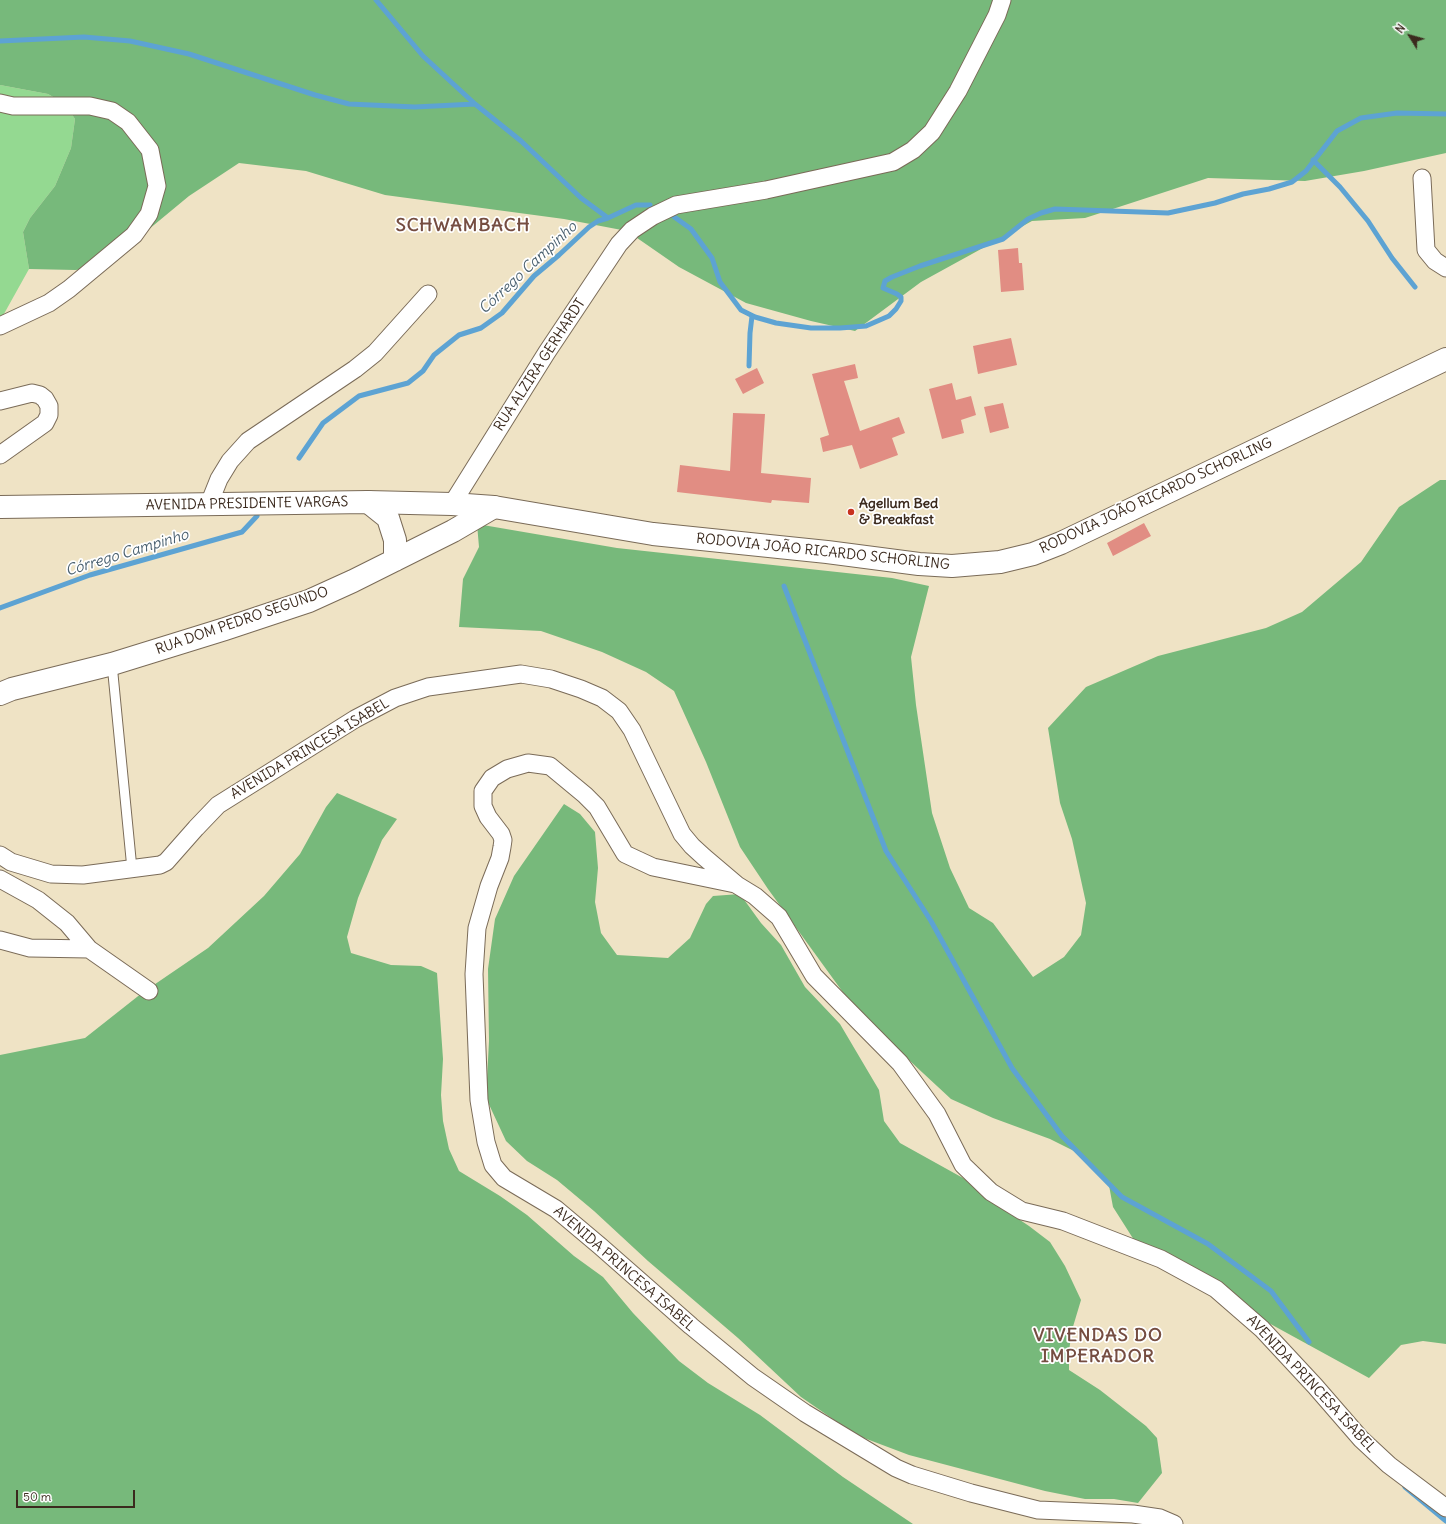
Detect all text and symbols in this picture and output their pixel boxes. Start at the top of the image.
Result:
north arrow [1390,16,1430,56]
text: N [1393,22,1408,36]
district label: SCHWAMBACH [396,215,530,237]
water label: Córrego Campinho [475,218,581,318]
street label: RUA ALZIRA GERHARDT [491,296,589,434]
street label: RODOVIA JOÃO RICARDO SCHORLING [1037,435,1275,557]
street label: AVENIDA PRESIDENTE VARGAS [146,494,348,514]
place label: Agellum Bed & Breakfast [859,496,938,528]
marker: Agellum Bed & Breakfast [846,507,856,517]
water label: Córrego Campinho [63,526,191,580]
street label: RODOVIA JOÃO RICARDO SCHORLING [695,530,951,574]
street label: RUA DOM PEDRO SEGUNDO [153,583,331,659]
street label: AVENIDA PRINCESA ISABEL [228,695,392,803]
street label: AVENIDA PRINCESA ISABEL [550,1203,698,1335]
street label: AVENIDA PRINCESA ISABEL [1243,1312,1379,1456]
district label: VIVENDAS DO IMPERADOR [1033,1325,1163,1368]
scale bar [18,1482,137,1508]
text: 50 m [23,1489,51,1504]

